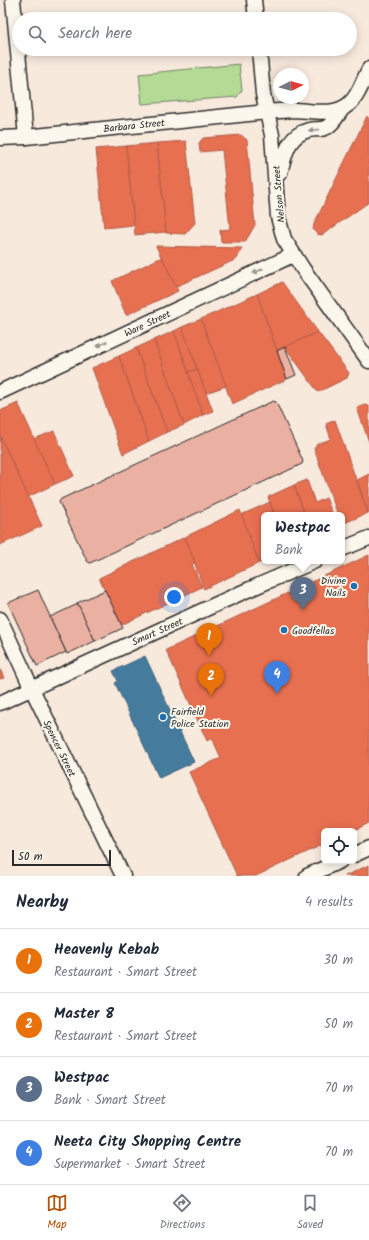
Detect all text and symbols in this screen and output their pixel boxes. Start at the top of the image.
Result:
search box [12,12,357,56]
text: Search here [58,22,132,46]
icon: search [26,23,48,45]
north arrow [273,68,309,104]
street label: Barbara Street [103,115,166,137]
one-way arrow [307,126,320,133]
street label: Nelson Street [269,165,289,223]
one-way arrow [252,268,264,275]
street label: Ware Street [122,306,173,342]
one-way arrow [96,341,108,347]
popup [261,512,345,564]
text: Westpac [275,516,331,540]
text: Bank [275,540,302,561]
place label: Divine Nails [321,573,347,601]
pin: 3 [290,577,316,610]
marker: Divine Nails [349,581,359,591]
your location [164,587,184,607]
street label: Smart Street [129,613,186,650]
pin: 1 [196,623,222,656]
place label: Goodfellas [292,623,335,639]
marker: Goodfellas [279,625,289,635]
pin: 4 [264,661,290,694]
pin: 2 [198,663,224,696]
place label: Fairfield Police Station [171,704,229,732]
marker: Fairfield Police Station [158,712,168,722]
street label: Spencer Street [38,717,80,780]
map controls [321,828,357,864]
button: locate [321,828,357,864]
scale bar [12,848,111,867]
text: 50 m [18,848,43,866]
text: Nearby [16,889,68,916]
text: 4 results [305,892,353,913]
text: Heavenly Kebab [54,938,159,962]
text: 1 [27,950,31,971]
text: 30 m [324,950,353,971]
text: Restaurant · Smart Street [54,962,197,983]
text: Master 8 [54,1002,114,1026]
text: 2 [25,1014,33,1035]
text: 50 m [324,1014,353,1035]
text: Restaurant · Smart Street [54,1026,197,1047]
text: Westpac [54,1066,110,1090]
text: 3 [25,1078,33,1099]
text: 70 m [325,1078,353,1099]
text: Bank · Smart Street [54,1090,166,1111]
text: Neeta City Shopping Centre [54,1130,241,1154]
text: 4 [25,1142,33,1163]
text: 70 m [325,1142,353,1163]
text: Supermarket · Smart Street [54,1154,206,1175]
tab: Map [46,1192,68,1234]
tab: Directions [160,1192,205,1234]
tab: Saved [297,1192,323,1234]

